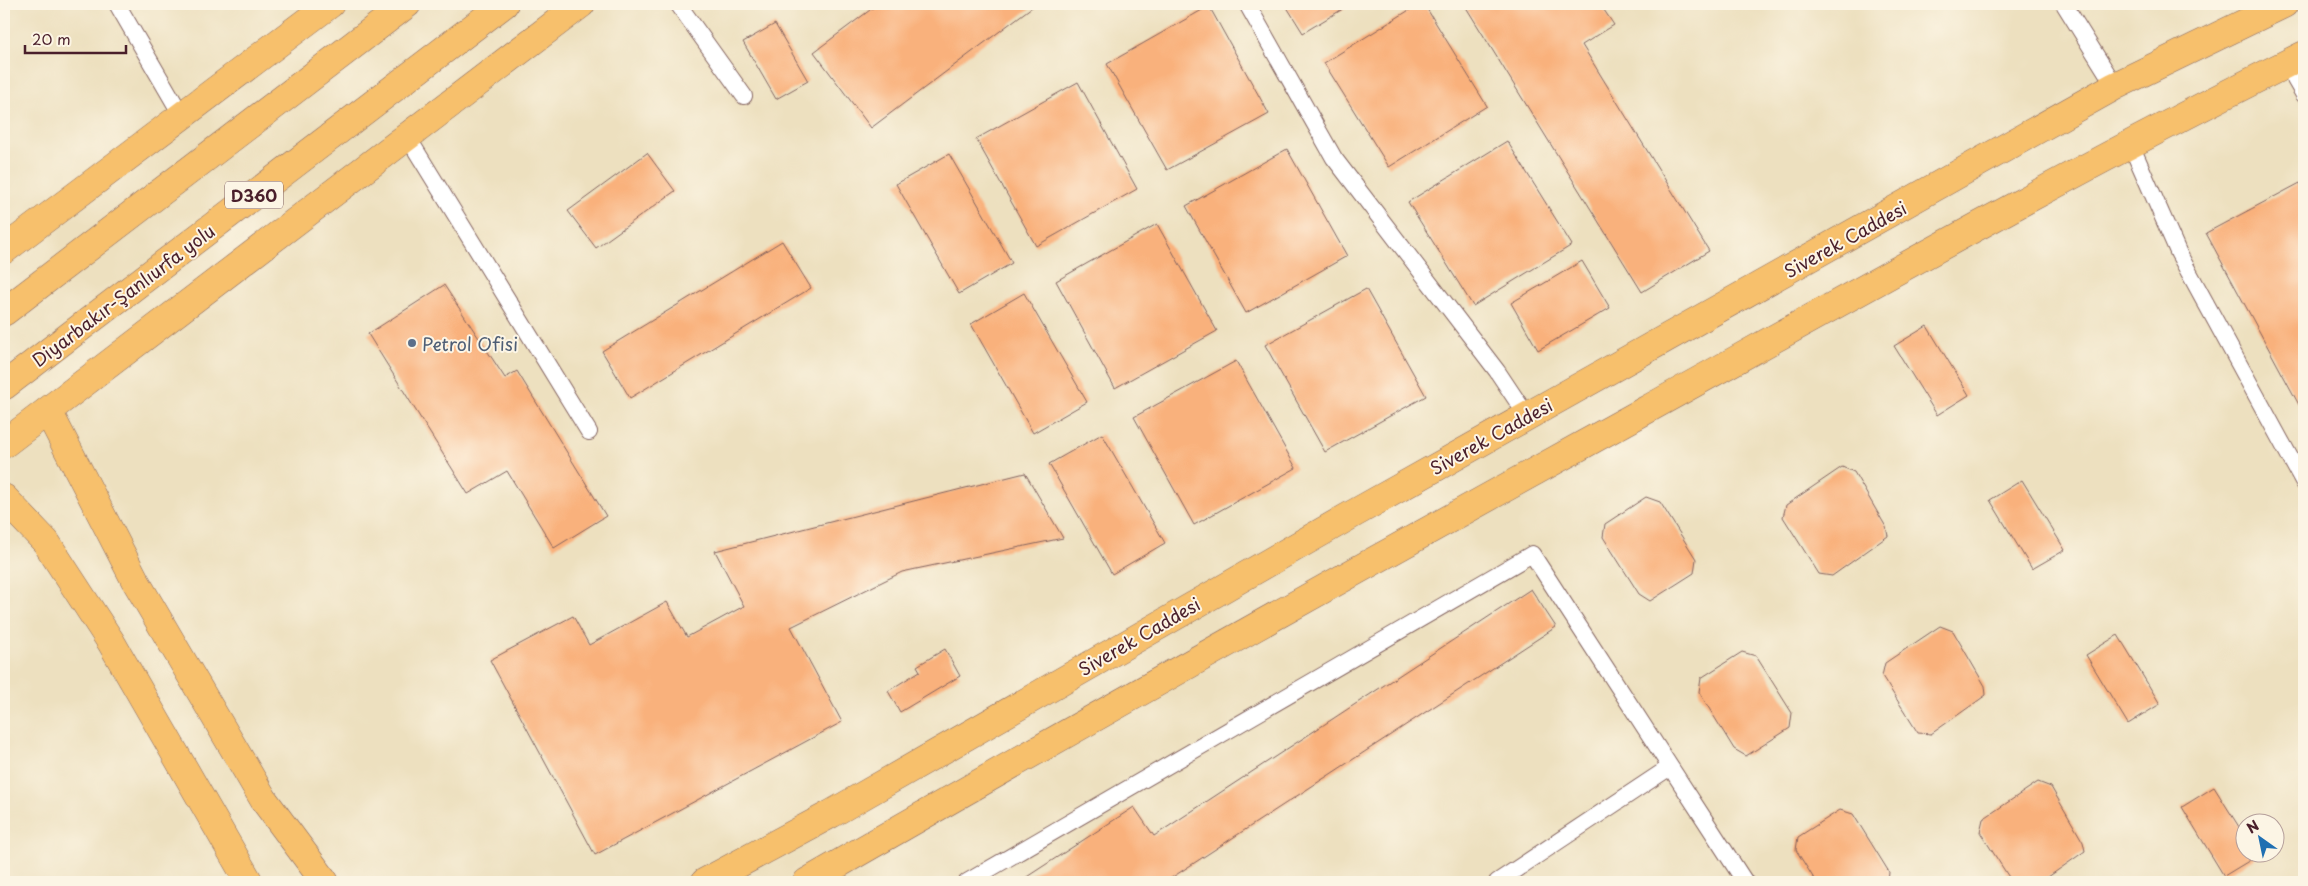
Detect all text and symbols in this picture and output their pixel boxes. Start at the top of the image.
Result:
scale bar [25,22,126,54]
text: 20 m [32,27,71,50]
road number: D360 [225,182,283,208]
street label: Siverek Caddesi [1779,194,1911,284]
street label: Diyarbakır-Şanlıurfa yolu [26,217,220,373]
place label: Petrol Ofisi [422,330,518,357]
marker: Petrol Ofisi [406,337,418,349]
street label: Siverek Caddesi [1425,391,1557,481]
street label: Siverek Caddesi [1073,590,1205,682]
north arrow [2236,814,2286,864]
text: N [2242,815,2263,839]

